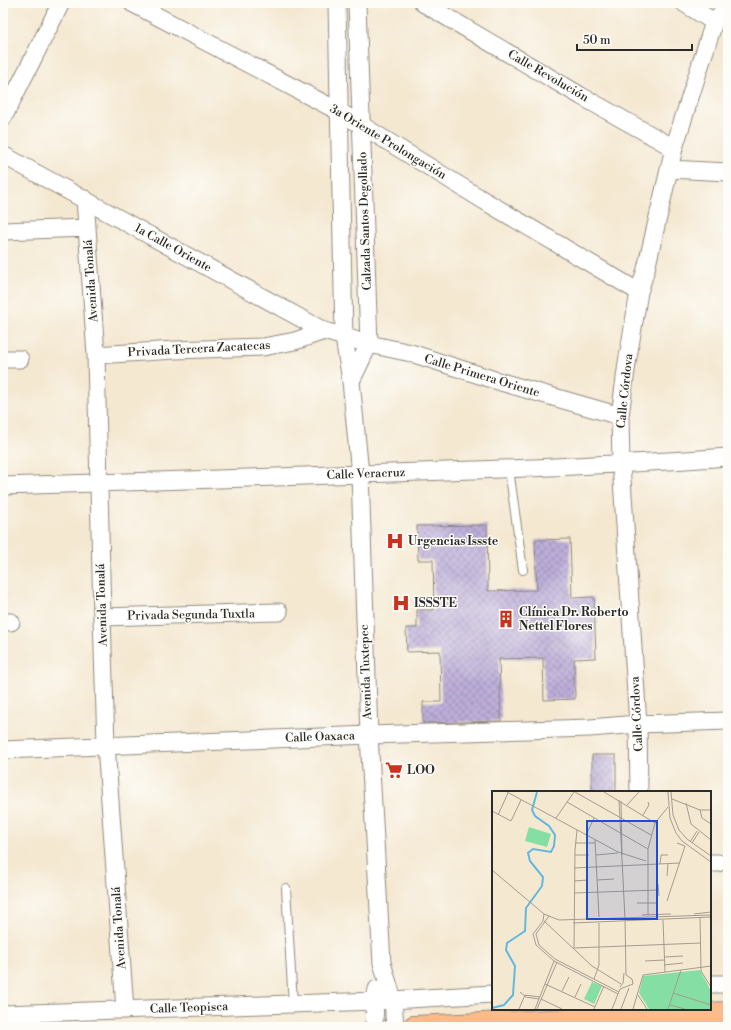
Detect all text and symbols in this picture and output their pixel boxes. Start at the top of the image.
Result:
scale bar [577,26,692,52]
text: 50 m [583,33,611,48]
street label: Calle Revolución [505,47,591,105]
street label: 3a Oriente Prolongación [327,101,449,183]
street label: Calzada Santos Degollado [355,151,375,291]
street label: 1a Calle Oriente [132,221,214,275]
street label: Avenida Tonalá [81,238,101,324]
street label: Privada Tercera Zacatecas [127,338,271,360]
street label: Calle Primera Oriente [422,351,542,401]
street label: Calle Córdova [614,352,636,429]
street label: Calle Veracruz [326,465,406,483]
hospital icon: Urgencias Issste [385,531,405,551]
place label: Urgencias Issste [408,534,499,549]
street label: Avenida Tonalá [93,562,111,648]
hospital icon: ISSSTE [391,593,411,613]
place label: ISSSTE [414,596,457,611]
place label: Clínica Dr. Roberto Nettel Flores [519,605,629,634]
street label: Privada Segunda Tuxtla [127,606,256,624]
building icon: Clínica Dr. Roberto Nettel Flores [496,609,516,629]
street label: Avenida Tuxtepec [357,624,375,721]
street label: Calle Córdova [627,675,646,752]
street label: Calle Oaxaca [285,728,356,746]
supermarket icon: LOO [384,760,404,780]
place label: LOO [407,763,435,778]
inset map [492,791,711,1010]
street label: Avenida Tonalá [109,885,129,971]
street label: Calle Teopisca [150,999,229,1017]

